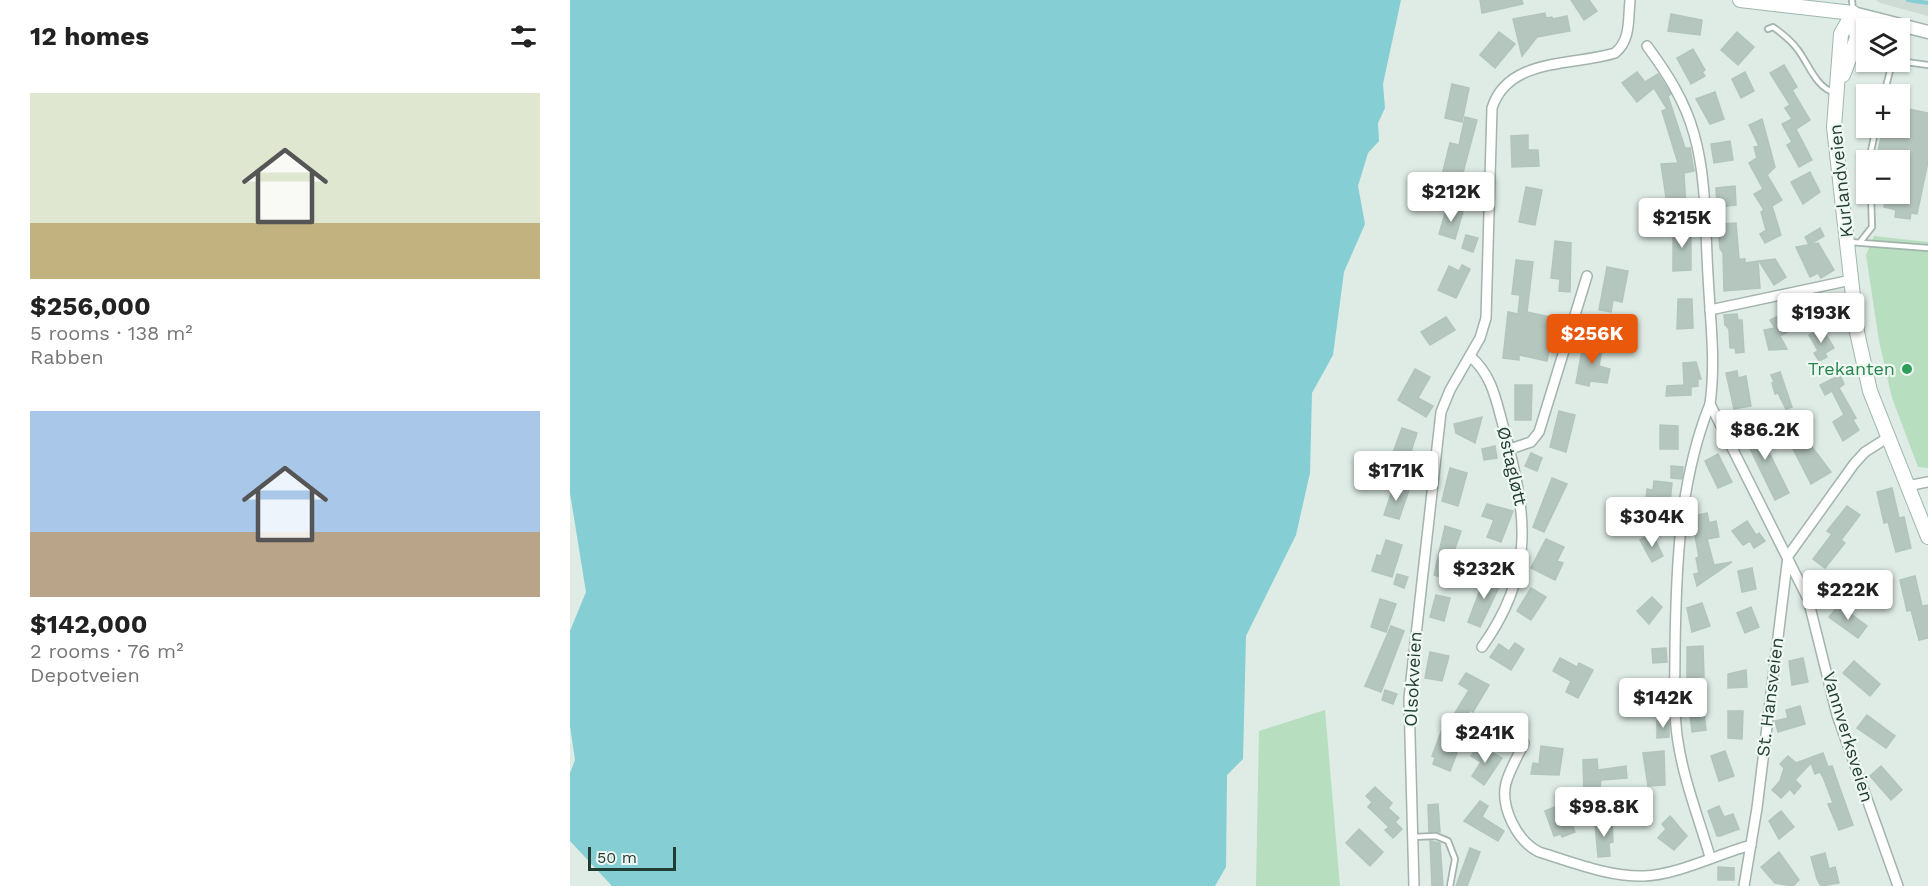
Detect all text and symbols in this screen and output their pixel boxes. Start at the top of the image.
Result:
map controls [1856,18,1910,204]
button: layers [1856,18,1910,72]
icon: filters [507,20,540,53]
text: 12 homes [30,21,149,51]
button: + [1856,84,1910,138]
street label: Kurlandveien [1824,123,1857,239]
icon: home [231,132,339,240]
button: − [1856,150,1910,204]
pin: $212K [1409,172,1493,223]
text: $212K [1421,179,1481,203]
pin: $215K [1640,198,1724,249]
text: $215K [1653,205,1711,229]
text: $256,000 [30,291,151,321]
pin: $193K [1779,293,1863,344]
text: $193K [1791,300,1851,324]
pin: $256K [1550,314,1634,365]
text: 5 rooms · 138 m² [30,321,193,345]
text: $256K [1561,321,1623,345]
text: Rabben [30,345,104,369]
place label: Trekanten [1808,358,1895,379]
marker: Trekanten [1900,362,1914,376]
pin: $86.2K [1716,410,1814,461]
text: $86.2K [1730,417,1800,441]
street label: Østagløtt [1493,424,1532,508]
icon: home [231,450,339,558]
pin: $171K [1354,451,1438,502]
text: $171K [1368,458,1424,482]
pin: $304K [1610,497,1694,548]
text: $304K [1620,504,1684,528]
pin: $232K [1442,549,1526,600]
text: $232K [1453,556,1515,580]
pin: $222K [1806,570,1890,621]
text: $222K [1817,577,1879,601]
text: $142,000 [30,609,147,639]
street label: Olsokveien [1400,631,1425,727]
street label: St. Hansveien [1752,636,1787,758]
text: 2 rooms · 76 m² [30,639,183,663]
text: Depotveien [30,663,140,687]
street label: Vannverksveien [1819,669,1878,805]
pin: $142K [1621,678,1705,729]
text: $142K [1633,685,1693,709]
pin: $241K [1443,713,1527,764]
text: $241K [1455,720,1515,744]
pin: $98.8K [1555,787,1653,838]
text: $98.8K [1569,794,1639,818]
scale bar [588,844,676,872]
text: 50 m [597,848,637,867]

